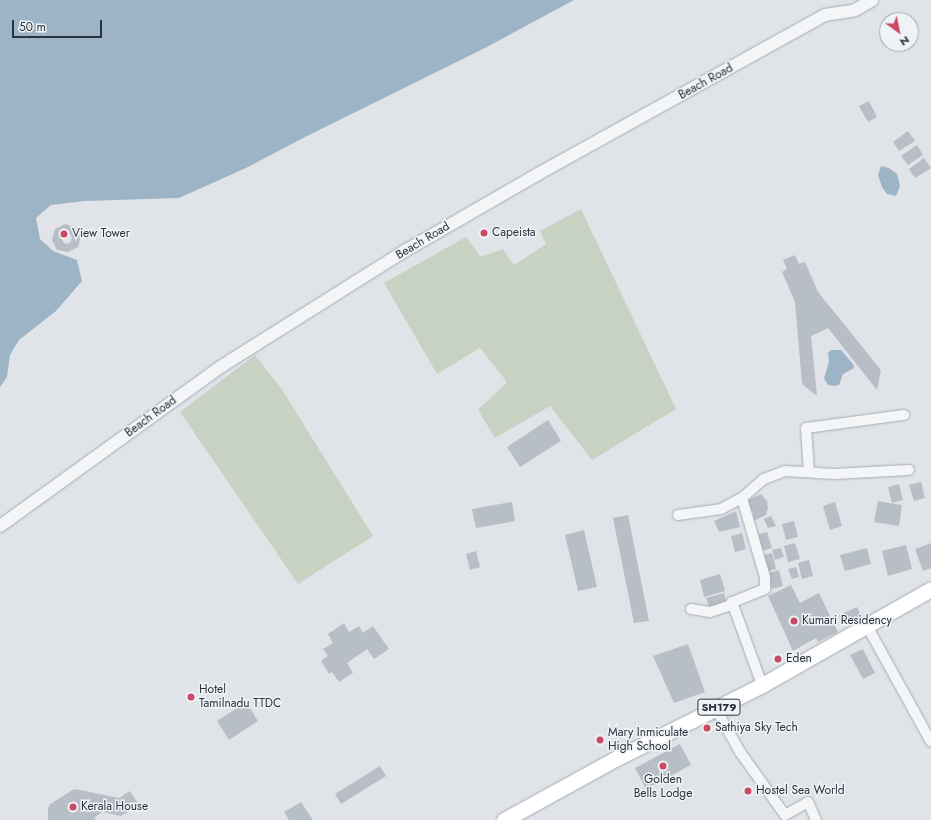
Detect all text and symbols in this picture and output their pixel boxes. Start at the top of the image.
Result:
scale bar [14,12,104,38]
north arrow [879,12,919,52]
text: 50 m [19,18,46,36]
text: N [897,32,913,50]
street label: Beach Road [676,61,736,103]
street label: Beach Road [394,219,452,263]
place label: Capeista [492,226,536,240]
place label: View Tower [72,227,130,241]
marker: Capeista [479,228,489,238]
marker: View Tower [59,229,69,239]
street label: Beach Road [122,393,180,441]
place label: Kumari Residency [802,614,892,628]
marker: Kumari Residency [789,616,799,626]
place label: Eden [786,652,812,666]
marker: Eden [773,654,783,664]
place label: Hotel Tamilnadu TTDC [199,683,281,711]
marker: Hotel Tamilnadu TTDC [186,692,196,702]
road number: SH179 [697,698,741,716]
place label: Sathiya Sky Tech [715,721,798,735]
marker: Sathiya Sky Tech [702,723,712,733]
place label: Mary Inmiculate High School [608,726,688,754]
marker: Mary Inmiculate High School [595,735,605,745]
marker: Golden Bells Lodge [658,761,668,771]
place label: Golden Bells Lodge [634,773,692,801]
place label: Hostel Sea World [756,784,845,798]
marker: Hostel Sea World [743,786,753,796]
place label: Kerala House [81,800,148,814]
marker: Kerala House [68,802,78,812]

